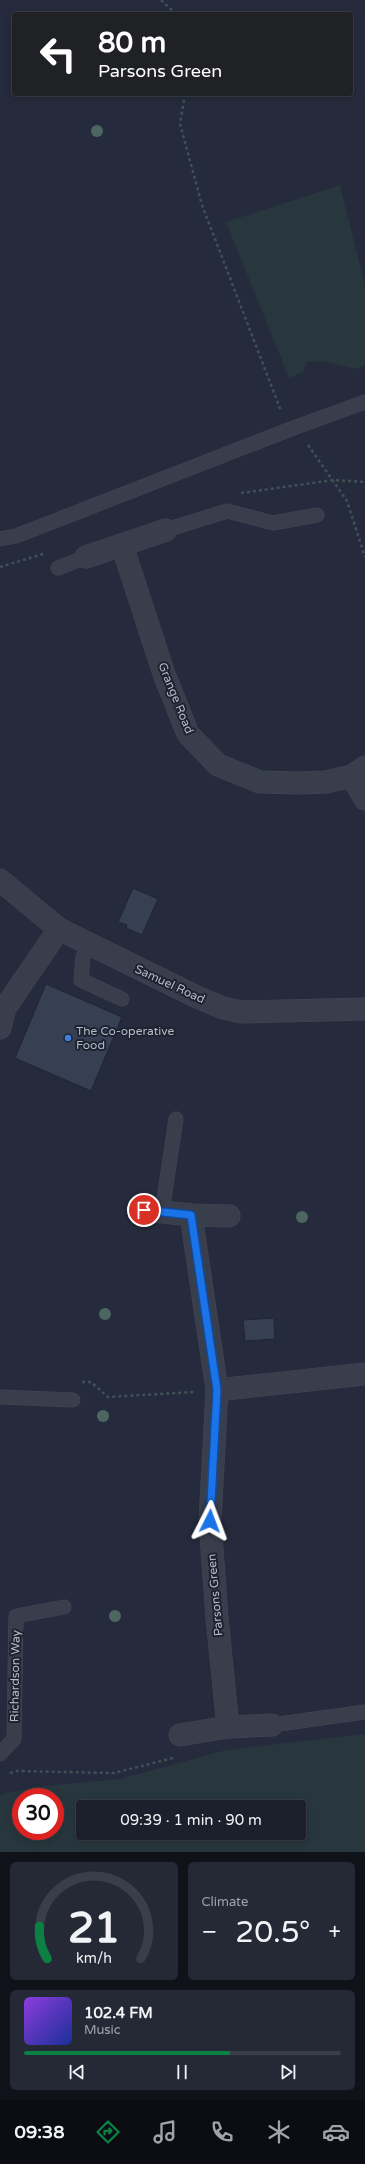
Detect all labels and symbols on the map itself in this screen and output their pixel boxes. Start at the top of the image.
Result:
street label: Grange Road [155,660,197,736]
street label: Samuel Road [133,962,207,1006]
place label: The Co-operative Food [76,1024,175,1052]
marker: The Co-operative Food [63,1033,73,1043]
pin [127,1193,161,1227]
position arrow [189,1500,231,1542]
street label: Parsons Green [204,1553,226,1637]
street label: Richardson Way [7,1629,23,1722]
speed limit sign: 30 [12,1788,64,1840]

